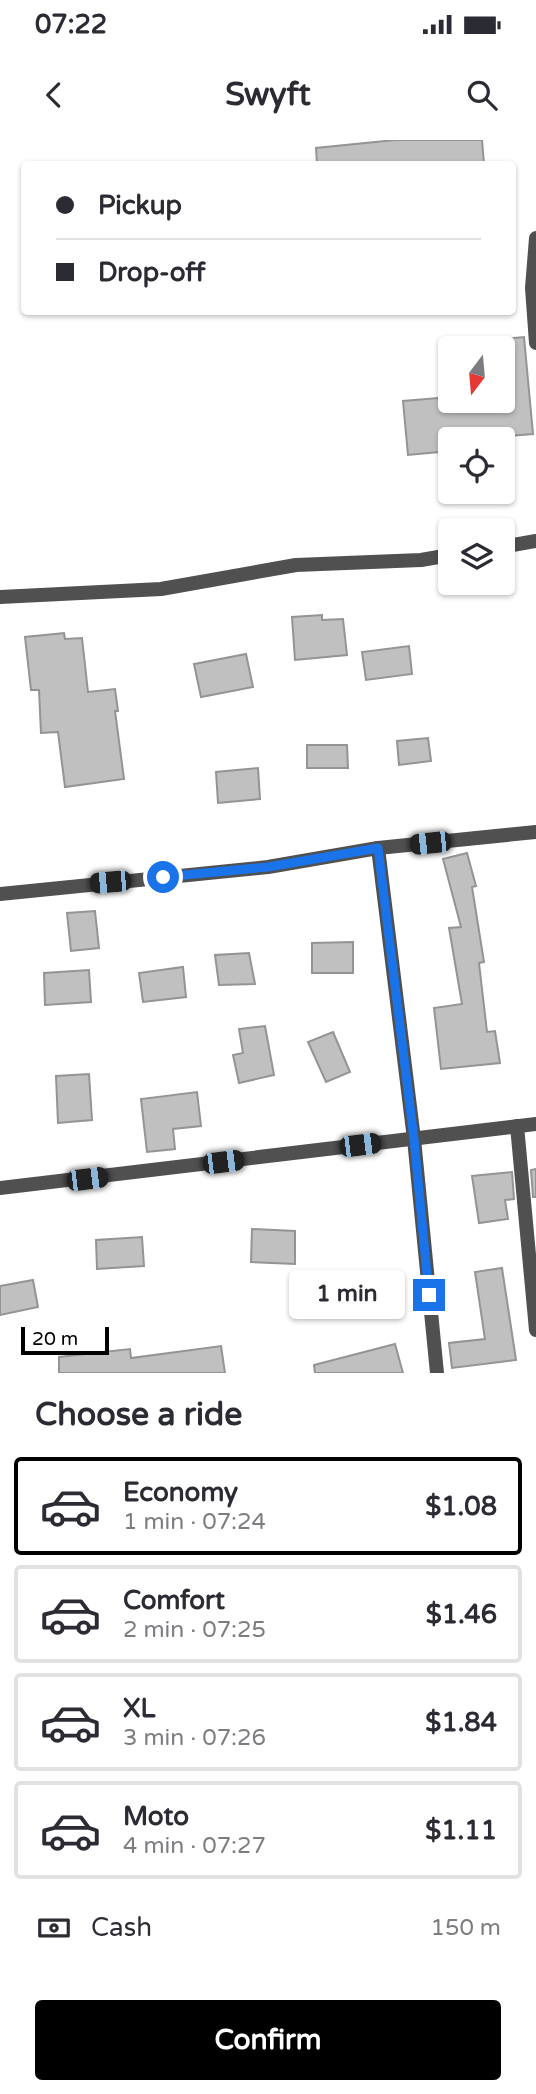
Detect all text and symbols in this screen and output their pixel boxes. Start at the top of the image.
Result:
text: 07:22 [35,9,107,40]
icon: back [35,76,73,114]
text: Swyft [225,76,311,114]
icon: search [463,76,501,114]
text: Pickup [98,190,182,221]
text: Drop-off [98,257,205,288]
north arrow [438,336,514,413]
map controls [438,336,515,595]
button: locate [438,427,515,504]
button: layers [438,518,515,595]
car [409,830,452,856]
route start [147,861,179,893]
car [89,870,132,894]
car [338,1132,383,1158]
car [201,1149,246,1175]
car [65,1166,110,1192]
callout: 1 min [289,1270,404,1320]
route end [413,1279,445,1311]
text: 1 min [316,1280,378,1308]
scale bar [21,1324,108,1356]
text: 20 m [32,1328,78,1350]
text: Choose a ride [35,1396,242,1434]
icon: car [39,1475,102,1538]
text: Economy [123,1477,238,1508]
text: $1.08 [425,1491,497,1522]
text: 1 min · 07:24 [123,1508,266,1536]
icon: car [39,1583,102,1646]
text: Comfort [123,1585,225,1616]
text: $1.46 [426,1599,497,1630]
text: 2 min · 07:25 [123,1616,266,1644]
icon: car [39,1691,102,1754]
text: XL [123,1693,155,1724]
text: $1.84 [425,1707,497,1738]
text: 3 min · 07:26 [123,1724,266,1752]
icon: car [39,1799,102,1862]
text: Moto [123,1801,189,1832]
text: $1.11 [425,1815,497,1846]
text: 4 min · 07:27 [123,1832,266,1860]
icon: cash [35,1909,73,1947]
text: Cash [91,1912,152,1943]
text: 150 m [431,1914,501,1942]
button: Confirm [35,2000,501,2080]

